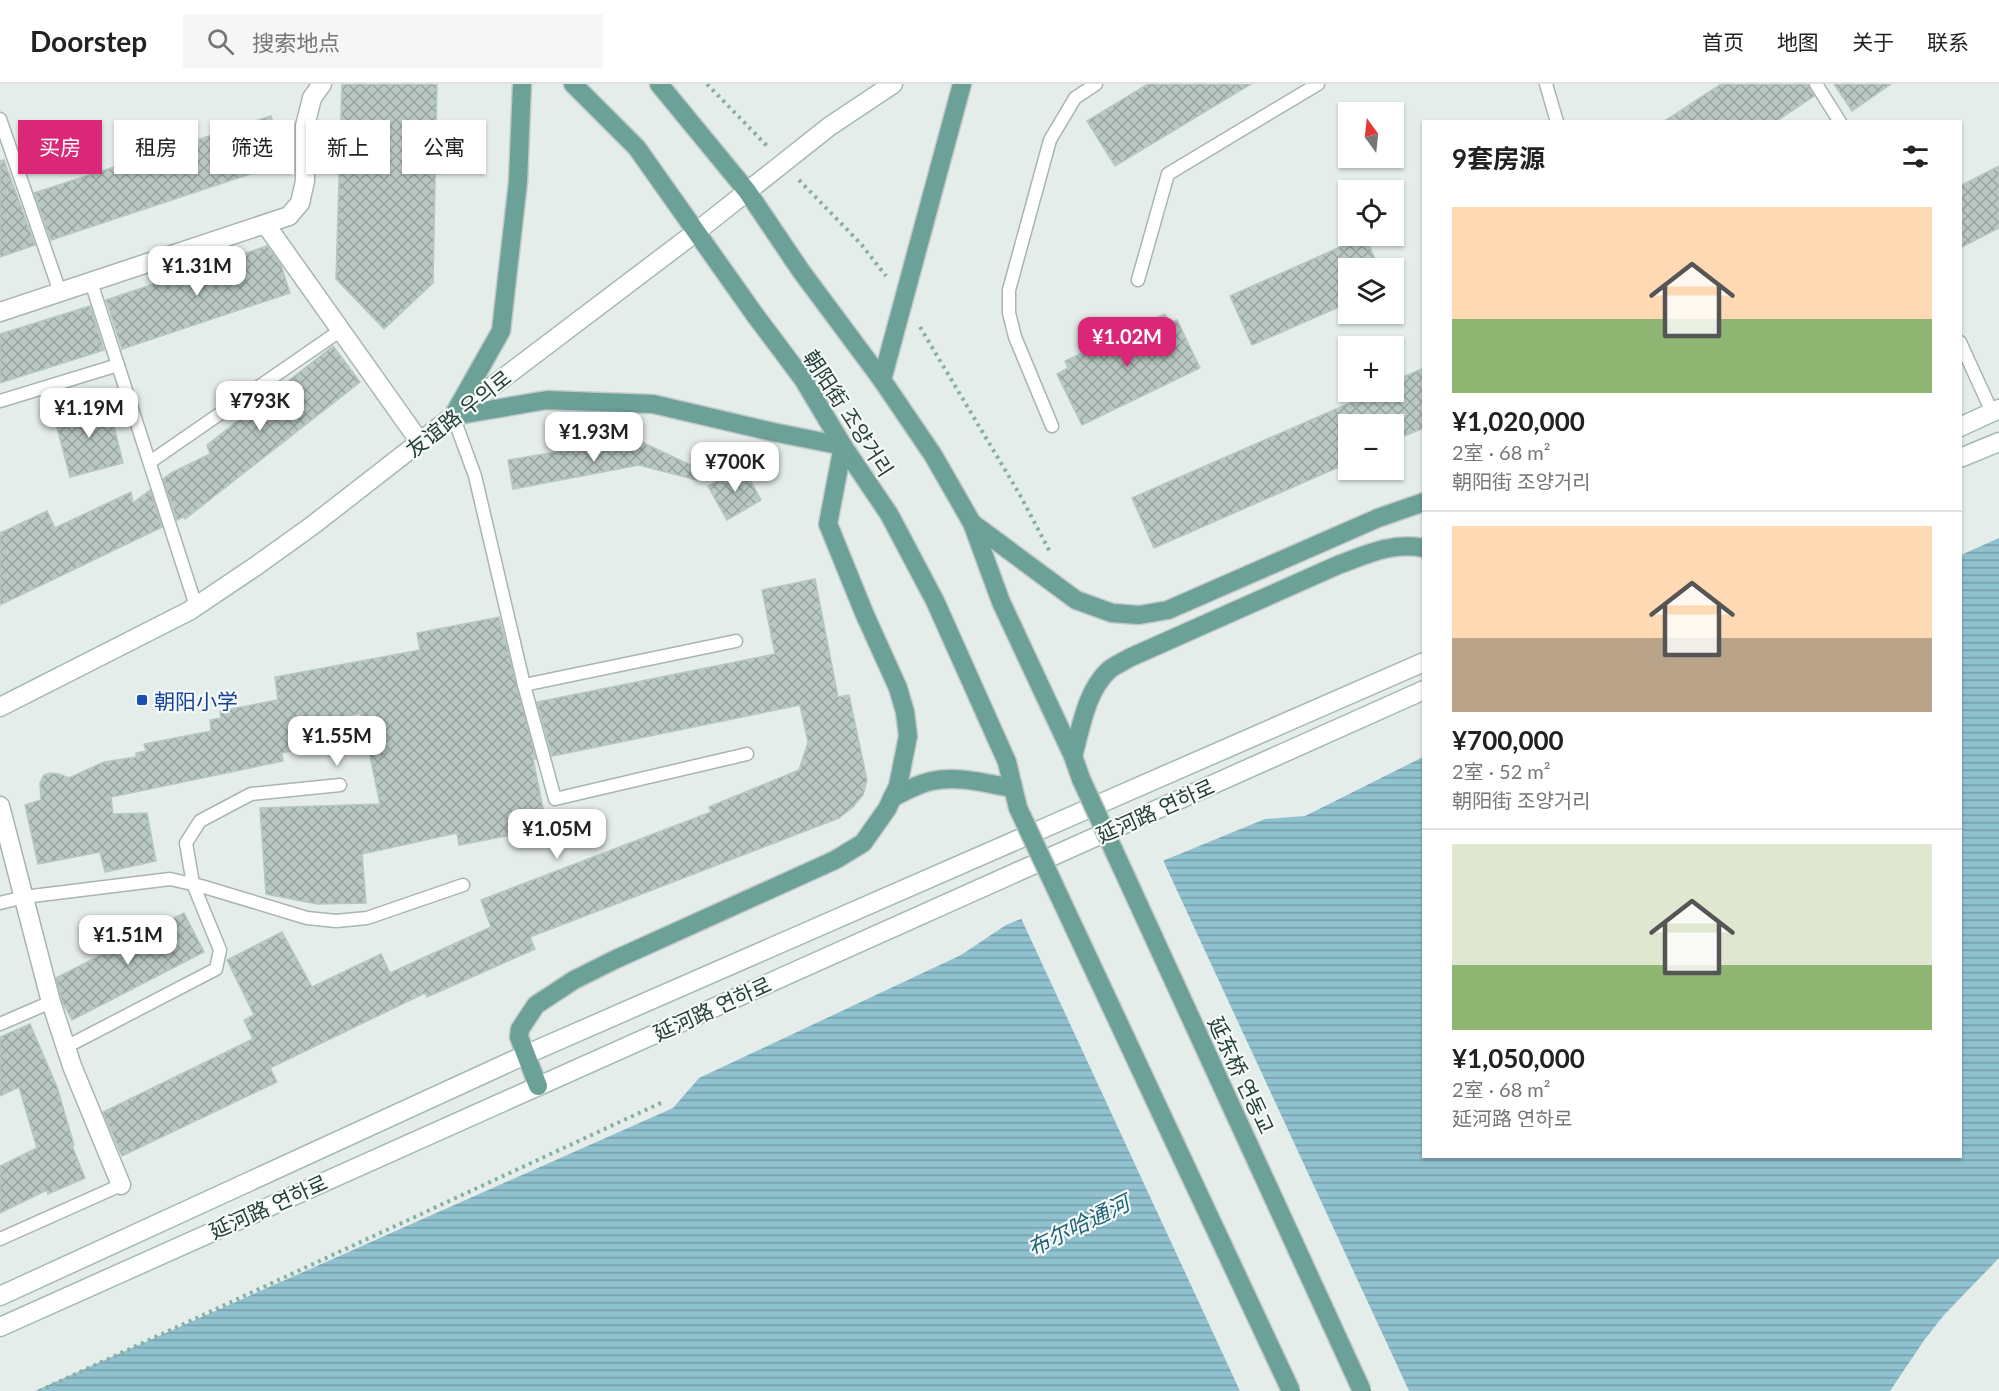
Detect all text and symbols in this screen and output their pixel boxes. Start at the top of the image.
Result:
search box [183,14,603,68]
text: Doorstep [30,24,147,58]
icon: search [204,25,237,58]
text: 搜索地点 [252,29,340,56]
text: 首页 [1702,29,1744,54]
text: 地图 [1777,29,1819,54]
text: 关于 [1852,29,1894,54]
text: 联系 [1927,29,1969,54]
north arrow [1338,102,1404,168]
map controls [1338,102,1404,480]
chip: 买房 [18,120,102,174]
chip: 租房 [114,120,198,174]
chip: 筛选 [210,120,294,174]
chip: 新上 [306,120,390,174]
chip: 公寓 [402,120,486,174]
icon: filters [1899,140,1932,173]
text: 9套房源 [1452,142,1545,174]
button: locate [1338,180,1404,246]
pin: ¥1.31M [148,246,246,297]
icon: home [1638,246,1746,354]
text: ¥1.31M [162,253,232,277]
button: layers [1338,258,1404,324]
pin: ¥1.02M [1078,317,1176,368]
text: ¥1.02M [1092,324,1162,348]
button: + [1338,336,1404,402]
street label: 朝阳街 조양거리 [799,345,899,481]
street label: 友谊路 우의로 [401,364,515,462]
pin: ¥793K [218,381,302,432]
pin: ¥1.19M [40,388,138,439]
text: ¥793K [230,388,290,412]
text: ¥1.19M [54,395,124,419]
text: ¥1,020,000 [1452,405,1585,437]
pin: ¥1.93M [545,412,643,463]
button: − [1338,414,1404,480]
text: ¥1.93M [559,419,629,443]
text: 2室 · 68 m² [1452,440,1551,464]
pin: ¥700K [693,442,777,493]
text: ¥700K [705,449,765,473]
text: 朝阳街 조양거리 [1452,469,1591,493]
icon: home [1638,565,1746,673]
place label: 朝阳小学 [154,688,238,713]
marker: 朝阳小学 [135,693,149,707]
pin: ¥1.55M [288,716,386,767]
text: ¥1.55M [302,723,372,747]
text: ¥700,000 [1452,724,1564,756]
text: 2室 · 52 m² [1452,759,1551,783]
street label: 延河路 연하로 [1092,773,1218,847]
text: 朝阳街 조양거리 [1452,788,1591,812]
pin: ¥1.05M [508,809,606,860]
text: ¥1.05M [522,816,592,840]
icon: home [1638,883,1746,991]
pin: ¥1.51M [79,915,177,966]
text: ¥1.51M [93,922,163,946]
street label: 延河路 연하로 [649,971,775,1045]
street label: 延东桥 연동교 [1204,1012,1280,1138]
text: ¥1,050,000 [1452,1042,1585,1074]
text: 2室 · 68 m² [1452,1077,1551,1101]
text: 延河路 연하로 [1452,1106,1572,1130]
street label: 延河路 연하로 [205,1169,331,1243]
water label: 布尔哈通河 [1023,1187,1137,1261]

